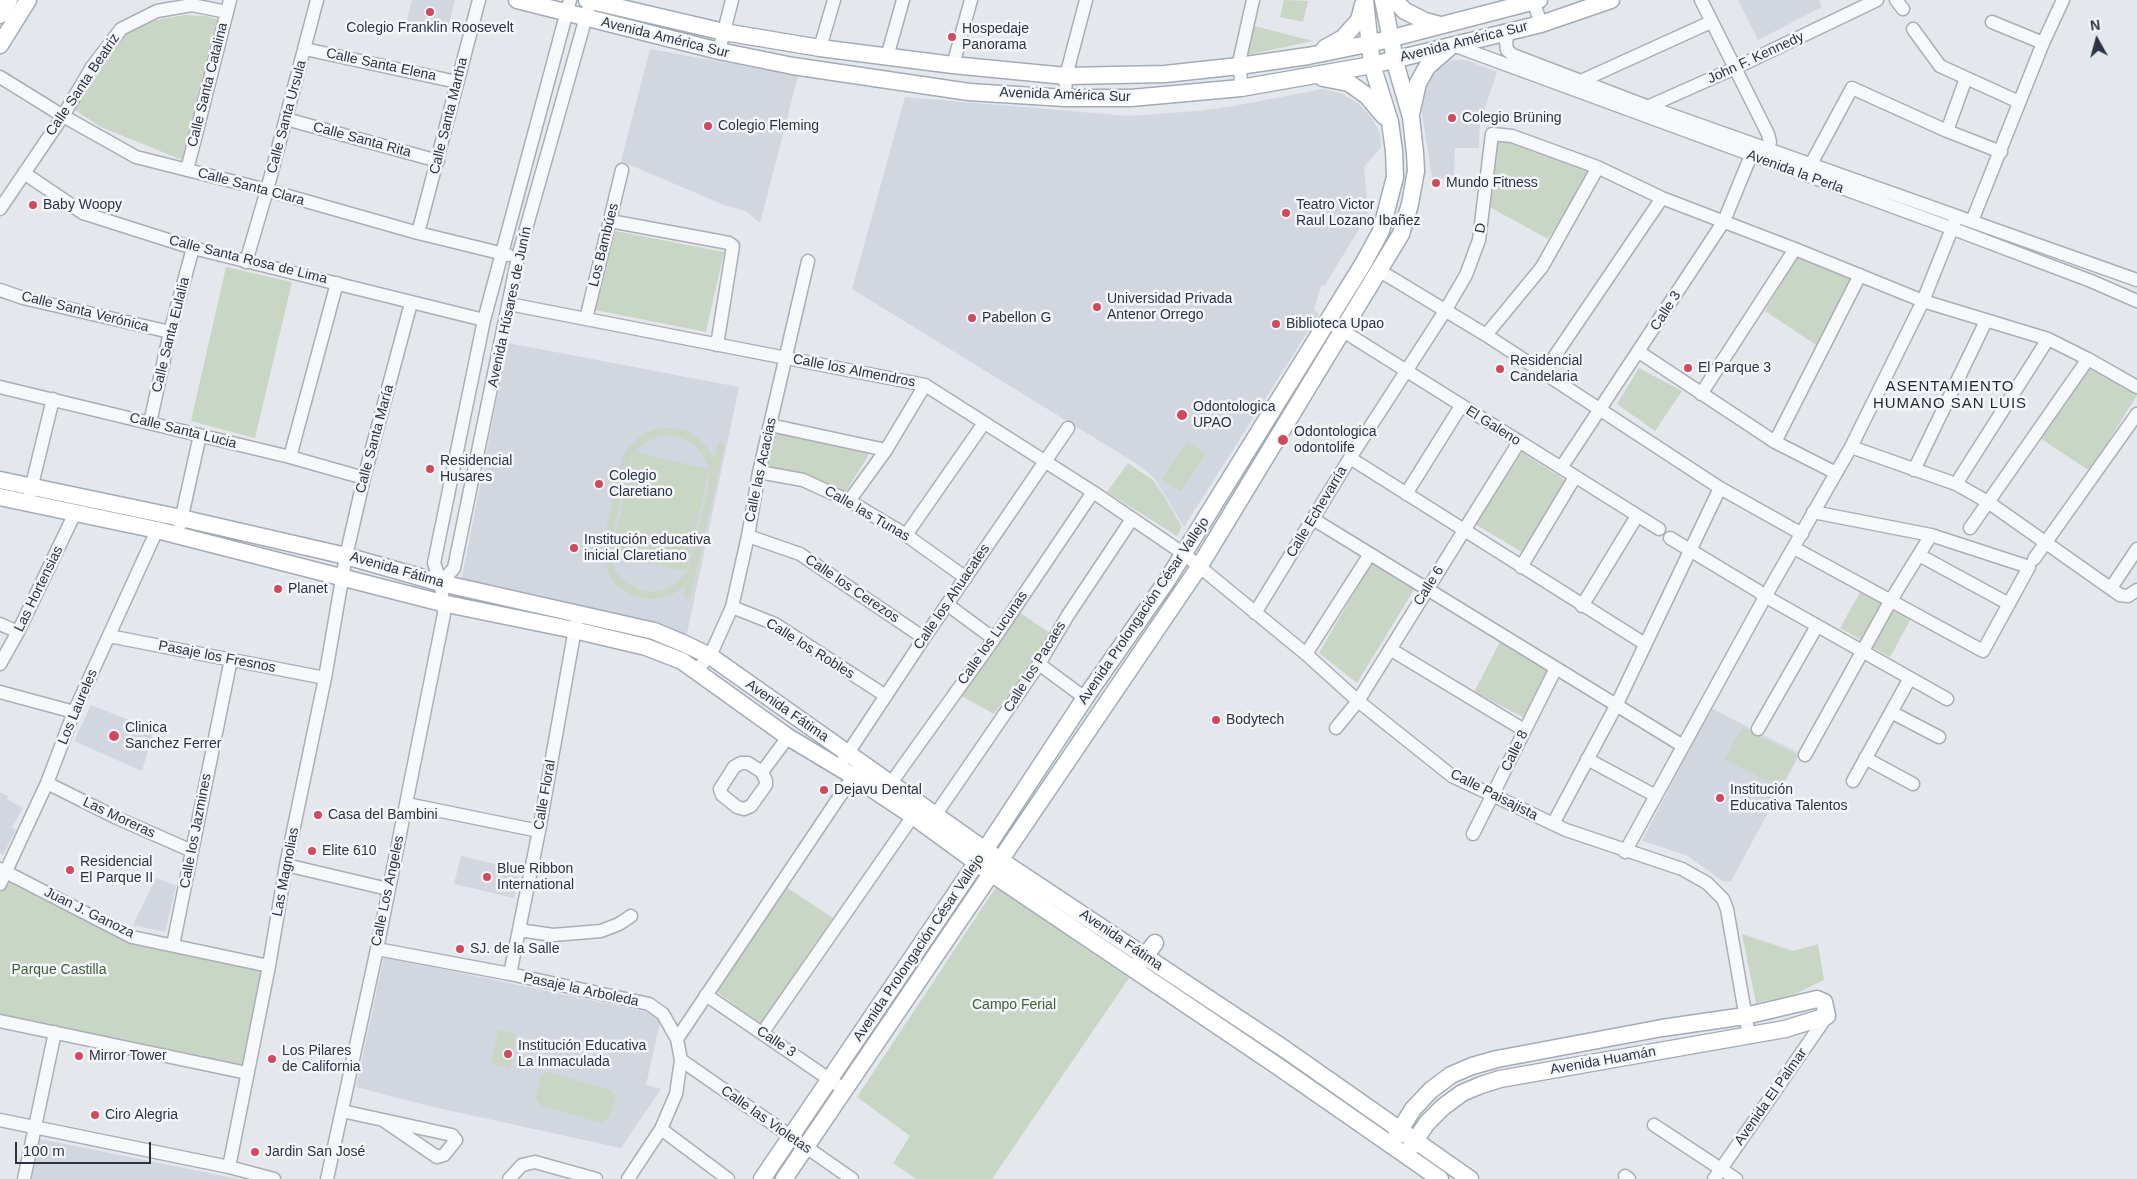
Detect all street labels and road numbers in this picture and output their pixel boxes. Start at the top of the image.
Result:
street label: Avenida América Sur [599,14,731,62]
street label: Avenida América Sur [1398,18,1530,66]
street label: Calle Santa Catalina [184,21,232,149]
street label: John F. Kennedy [1705,28,1807,88]
street label: Calle Santa Beatriz [43,31,123,139]
street label: Calle Santa Elena [324,45,438,85]
street label: Calle Santa Martha [426,56,472,176]
street label: Calle Santa Ursula [264,58,310,176]
street label: Avenida América Sur [999,84,1131,106]
street label: Calle Santa Rita [311,119,413,161]
street label: Avenida la Perla [1744,147,1846,197]
street label: Calle Santa Clara [196,165,306,209]
street label: Los Bambúes [585,201,623,289]
street label: D [1472,222,1490,234]
street label: Avenida Húsares de Junín [485,225,535,389]
street label: Calle Santa Rosa de Lima [167,232,329,288]
street label: Calle Santa Eulalia [149,276,193,394]
street label: Calle Santa Verónica [20,288,150,336]
street label: Calle 3 [1647,288,1685,334]
street label: Calle los Almendros [791,351,917,391]
street label: Calle Santa María [352,383,398,495]
street label: El Galeno [1462,403,1524,449]
street label: Calle Santa Lucia [128,410,238,452]
street label: Calle las Acacias [742,416,780,524]
street label: Calle Echevarría [1283,463,1351,561]
street label: Calle las Tunas [821,483,913,545]
street label: Avenida Prolongación César Vallejo [1075,514,1213,708]
street label: Calle los Ahuacates [910,541,994,653]
street label: Las Hortensias [11,543,67,635]
street label: Avenida Fátima [348,549,446,591]
street label: Calle los Cerezos [802,551,902,627]
street label: Calle 6 [1410,563,1448,609]
street label: Calle los Lucunas [954,588,1032,688]
street label: Calle los Robles [763,615,857,683]
street label: Calle los Pacaes [1000,618,1070,716]
street label: Pasaje los Fresnos [157,637,277,677]
street label: Los Laureles [55,667,101,747]
street label: Avenida Fátima [742,676,832,746]
street label: Calle 8 [1498,728,1532,774]
street label: Calle Floral [531,759,559,831]
street label: Calle Paisajista [1448,766,1540,824]
street label: Calle los Jazmines [177,772,215,890]
street label: Las Moreras [80,794,158,842]
street label: Las Magnolias [269,826,303,918]
street label: Calle Los Angeles [368,834,408,948]
street label: Avenida Prolongación César Vallejo [850,851,988,1045]
street label: Juan J. Ganoza [41,884,137,942]
street label: Avenida Fátima [1076,906,1166,974]
street label: Pasaje la Arboleda [522,970,640,1010]
street label: Calle 3 [753,1023,799,1061]
street label: Avenida Huamán [1549,1043,1657,1079]
street label: Avenida El Palmar [1731,1045,1811,1149]
street label: Calle las Violetas [717,1082,815,1158]

